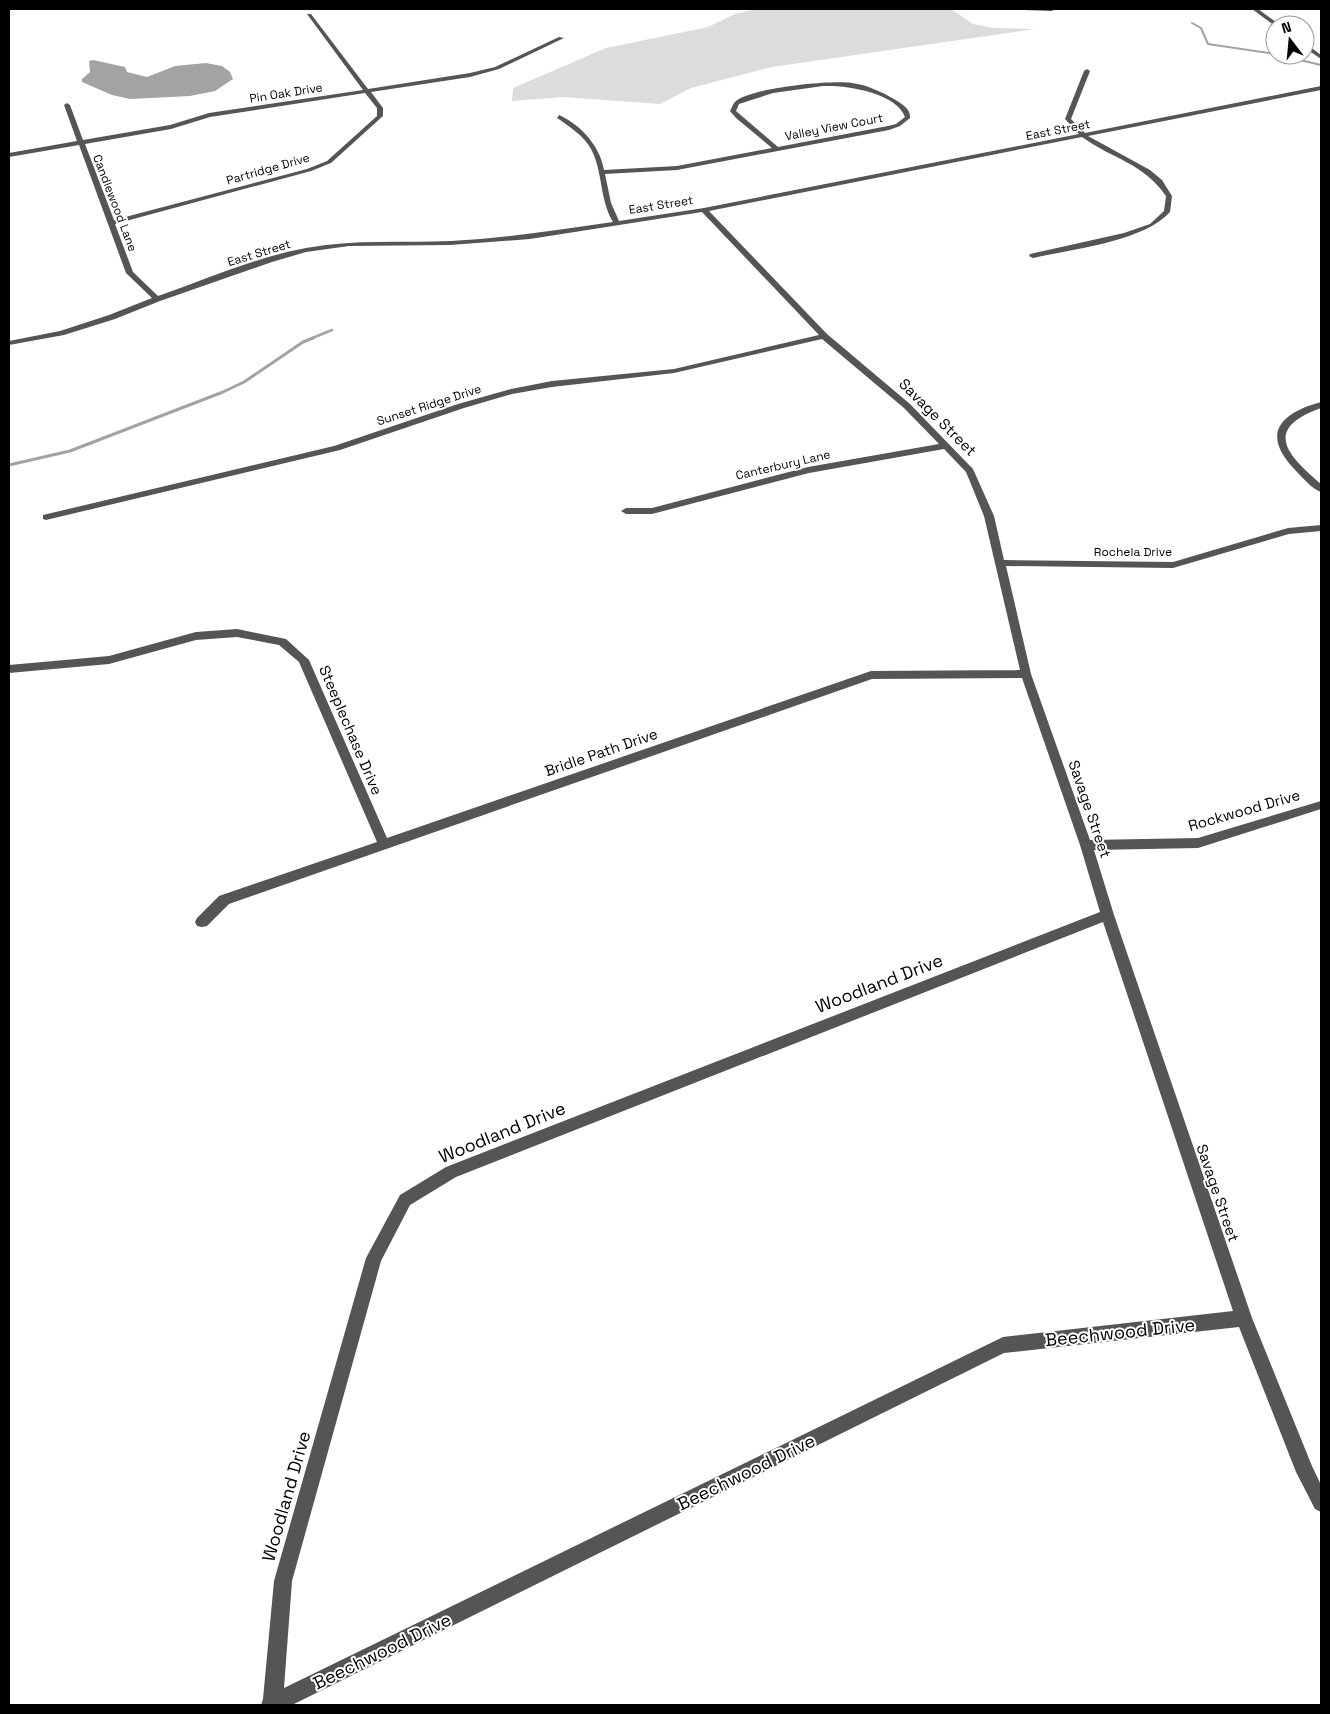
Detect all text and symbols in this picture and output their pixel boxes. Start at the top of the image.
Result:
north arrow [1265,15,1315,65]
text: N [1279,18,1293,37]
street label: Pin Oak Drive [248,79,324,107]
street label: Valley View Court [784,110,884,144]
street label: East Street [1025,116,1091,144]
street label: Partridge Drive [225,149,311,189]
street label: Candlewood Lane [89,152,141,254]
street label: East Street [628,192,694,218]
street label: East Street [226,236,292,270]
street label: Savage Street [895,374,981,460]
street label: Sunset Ridge Drive [375,381,483,429]
street label: Canterbury Lane [734,446,832,484]
street label: Rochela Drive [1094,544,1172,560]
street label: Steeplechase Drive [315,662,387,798]
street label: Bridle Path Drive [542,724,660,780]
street label: Savage Street [1064,758,1116,860]
street label: Rockwood Drive [1186,785,1302,835]
street label: Woodland Drive [812,948,946,1018]
street label: Woodland Drive [435,1096,569,1168]
street label: Savage Street [1192,1142,1244,1244]
street label: Beechwood Drive [1044,1313,1196,1351]
street label: Woodland Drive [256,1428,316,1564]
street label: Beechwood Drive [673,1429,819,1515]
street label: Beechwood Drive [309,1608,455,1694]

